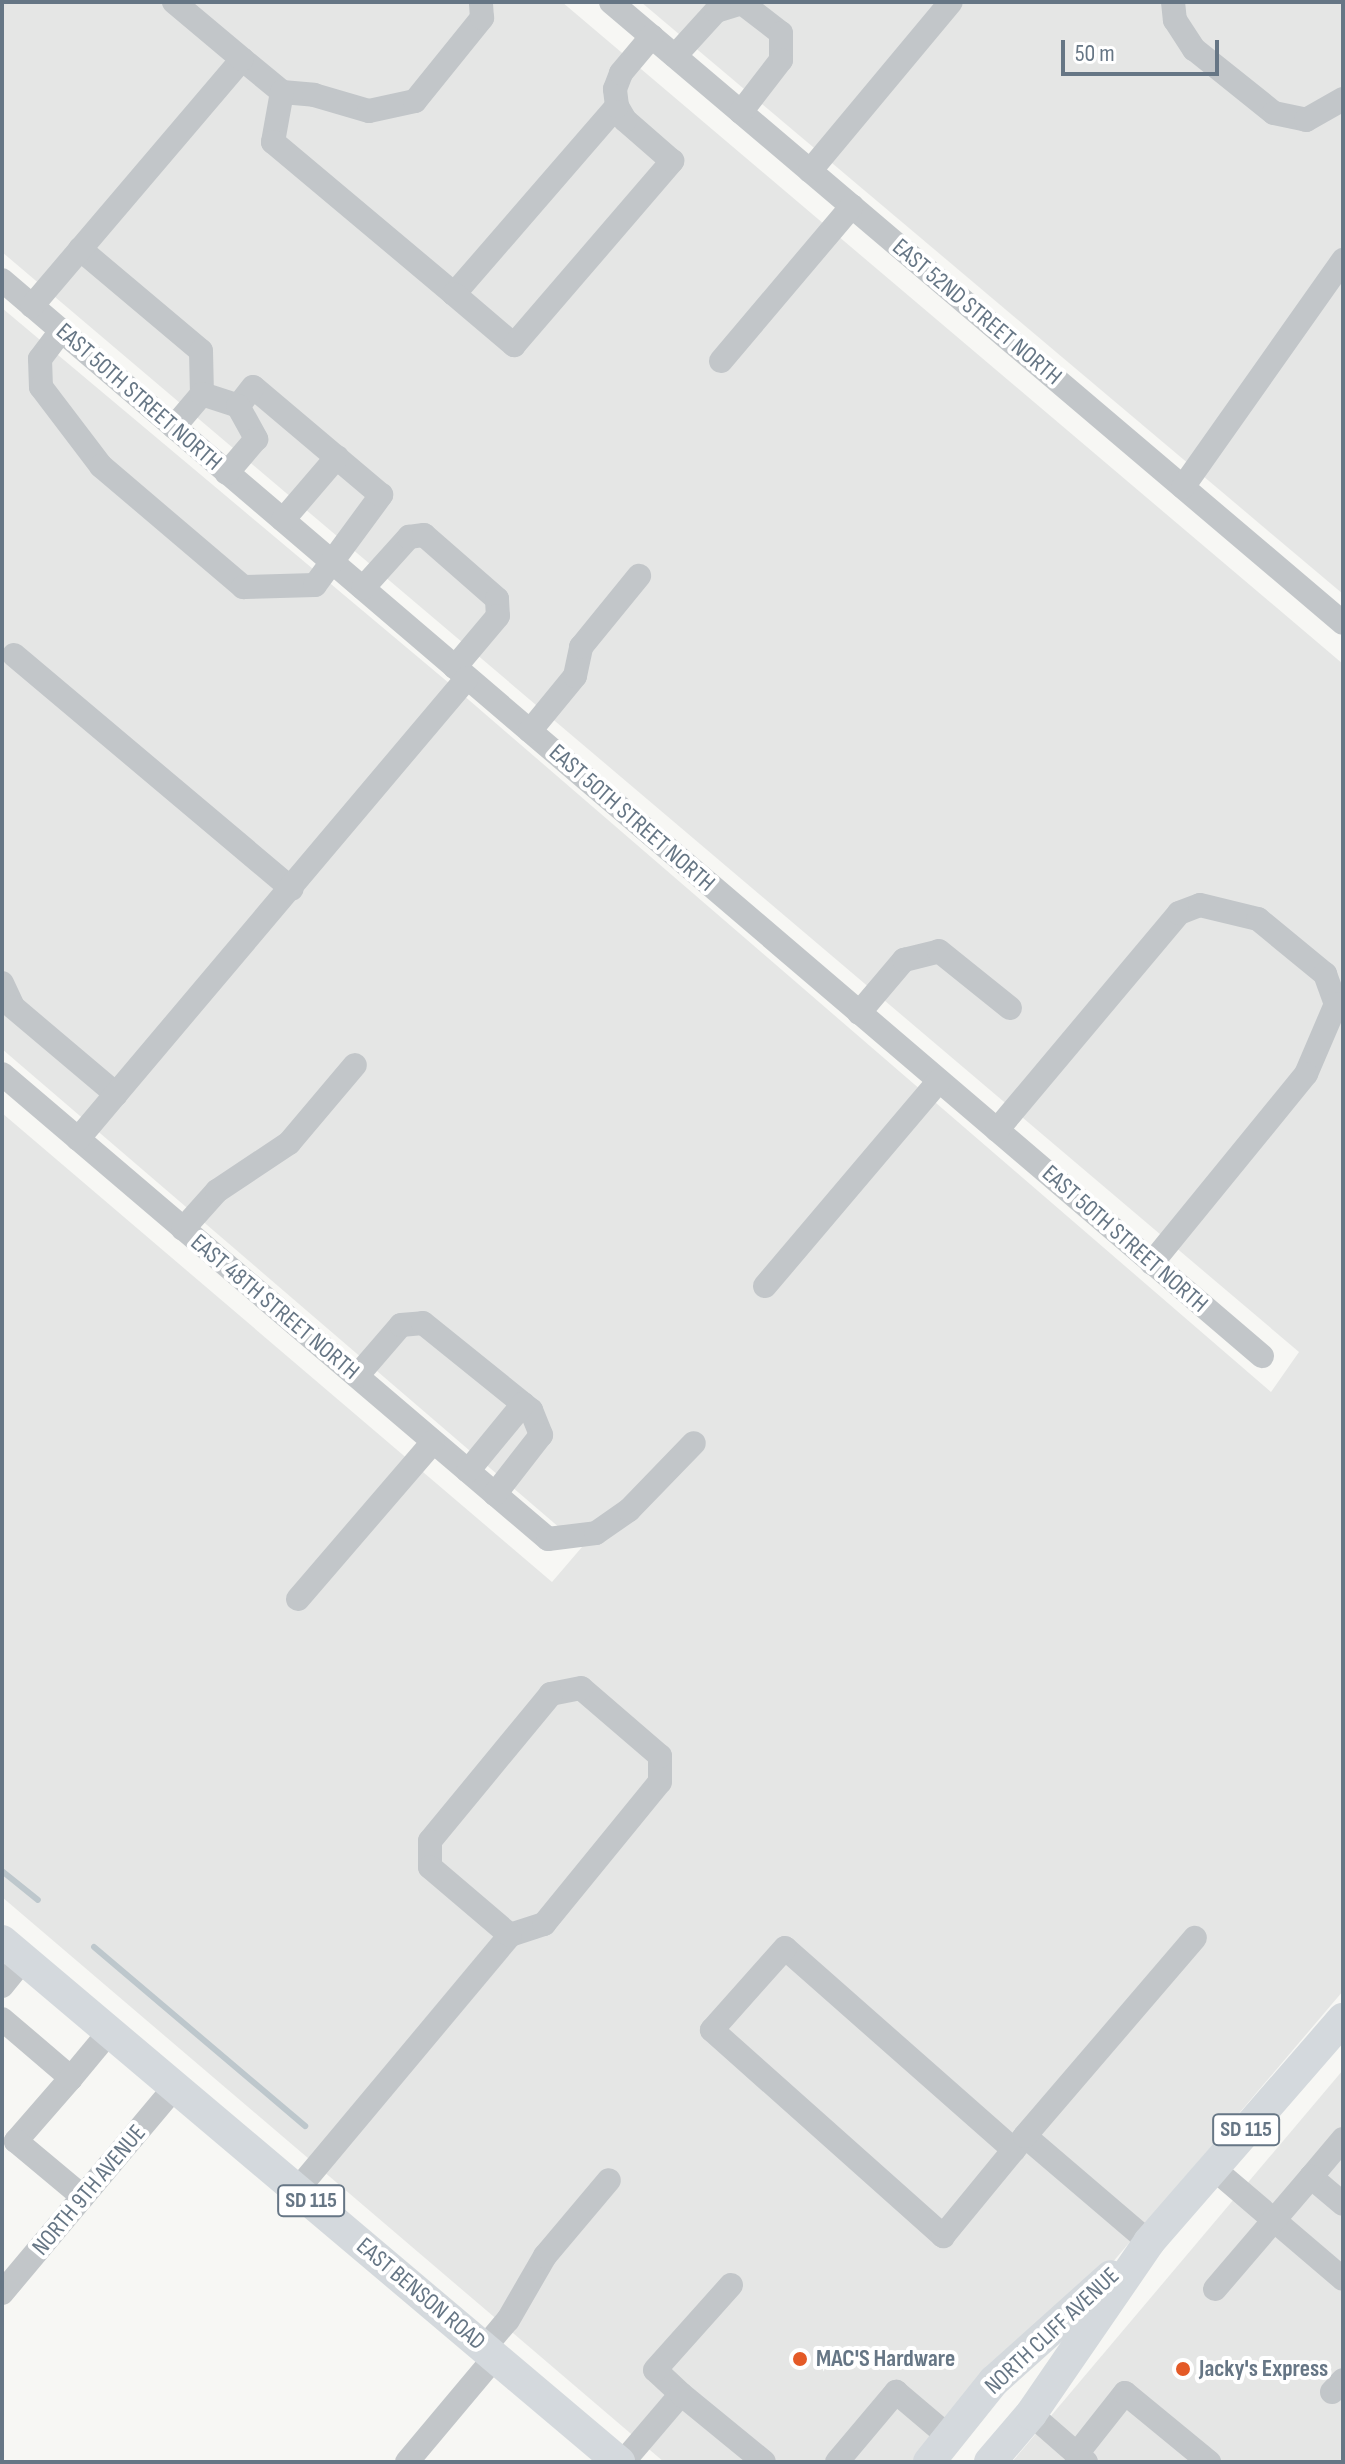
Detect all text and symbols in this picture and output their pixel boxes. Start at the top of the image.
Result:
scale bar [1065,24,1223,74]
text: 50 m [1075,39,1115,68]
street label: EAST 52ND STREET NORTH [887,233,1067,391]
street label: EAST 50TH STREET NORTH [50,317,228,477]
street label: EAST 50TH STREET NORTH [543,738,721,898]
street label: EAST 50TH STREET NORTH [1036,1159,1214,1319]
street label: EAST 48TH STREET NORTH [185,1228,365,1386]
road number: SD 115 [1212,2112,1280,2148]
street label: NORTH 9TH AVENUE [26,2119,152,2261]
road number: SD 115 [277,2183,345,2219]
street label: EAST BENSON ROAD [351,2232,491,2356]
street label: NORTH CLIFF AVENUE [979,2261,1125,2401]
place label: MAC'S Hardware [816,2345,955,2373]
marker: MAC'S Hardware [791,2350,809,2368]
place label: Jacky's Express [1199,2355,1328,2383]
marker: Jacky's Express [1174,2360,1192,2378]

